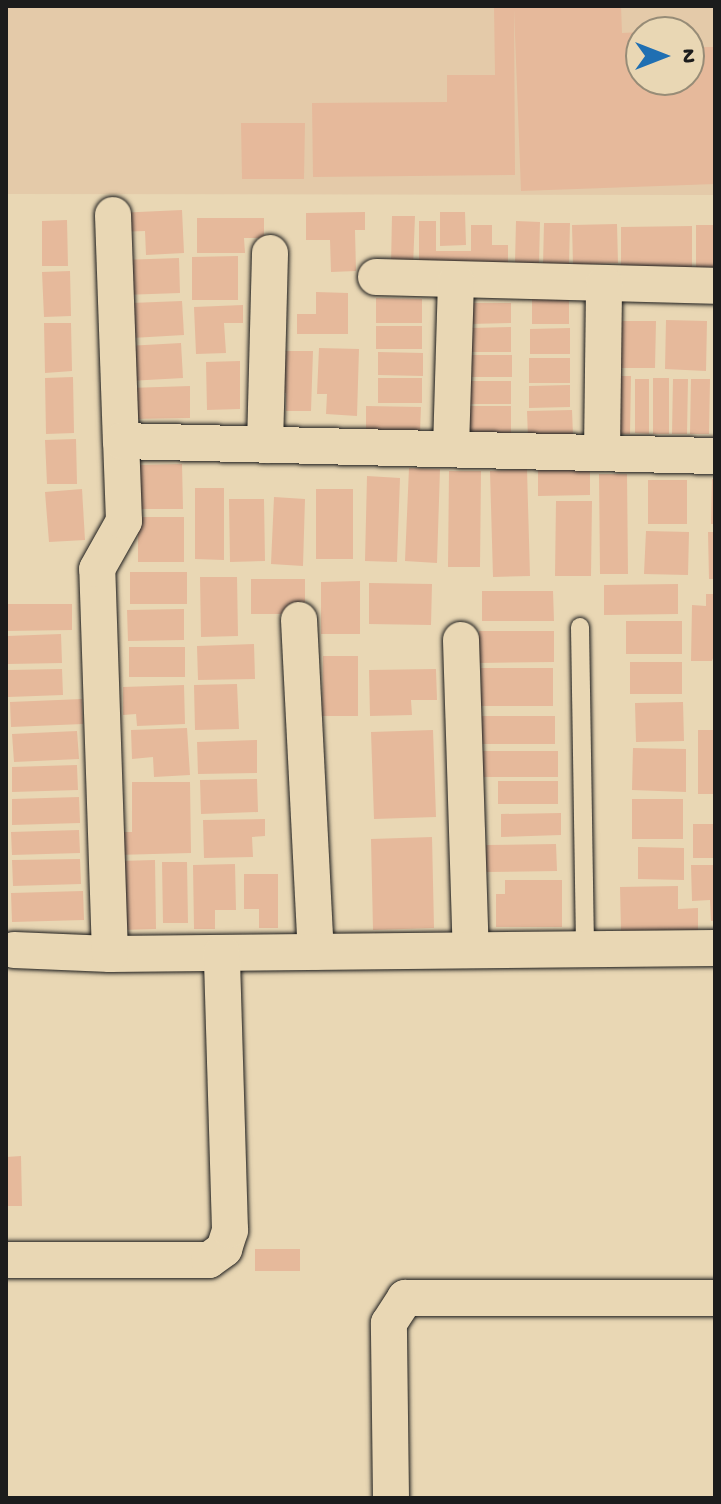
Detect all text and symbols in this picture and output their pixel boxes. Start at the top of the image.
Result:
north arrow [625,16,705,96]
text: N [674,49,700,63]

